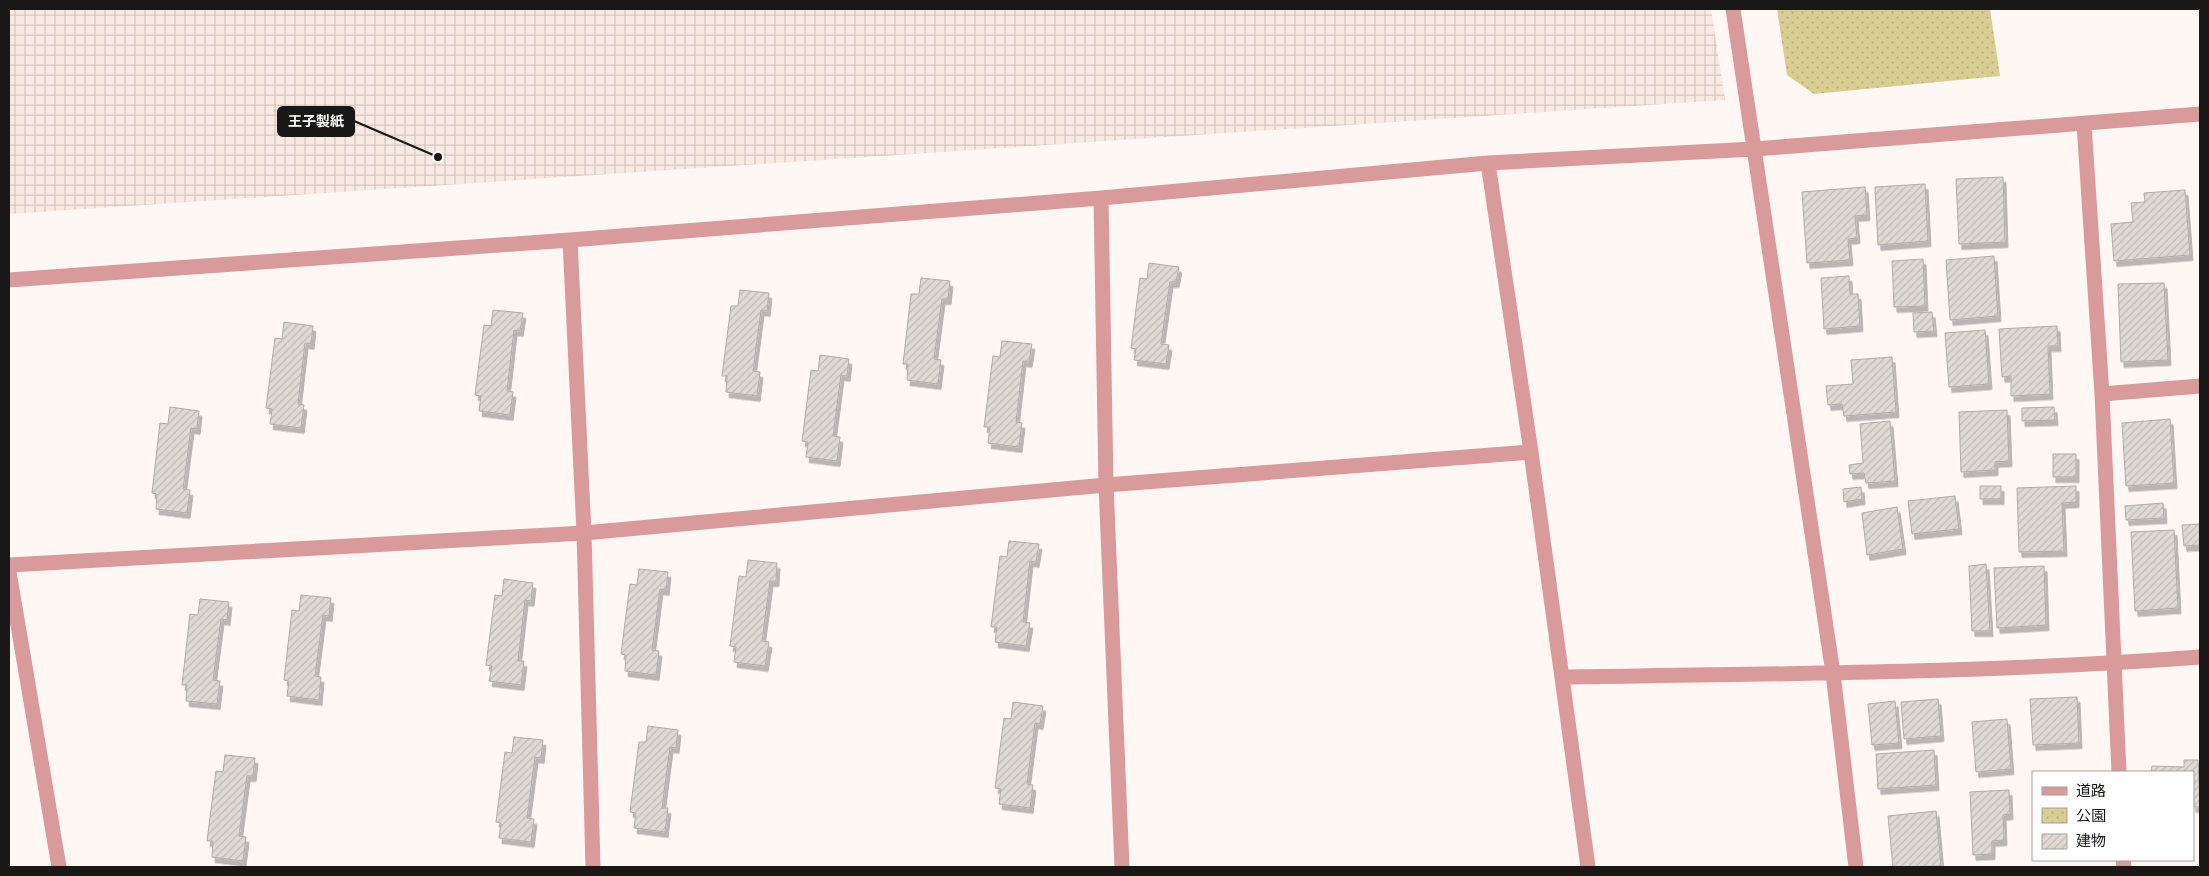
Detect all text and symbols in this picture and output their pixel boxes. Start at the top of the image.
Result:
callout: 王子製紙 [278,107,354,136]
text: 王子製紙 [288,112,344,132]
legend [2032,771,2194,861]
text: 道路 [2076,781,2106,802]
text: 公園 [2076,806,2106,827]
text: 建物 [2076,831,2106,852]

